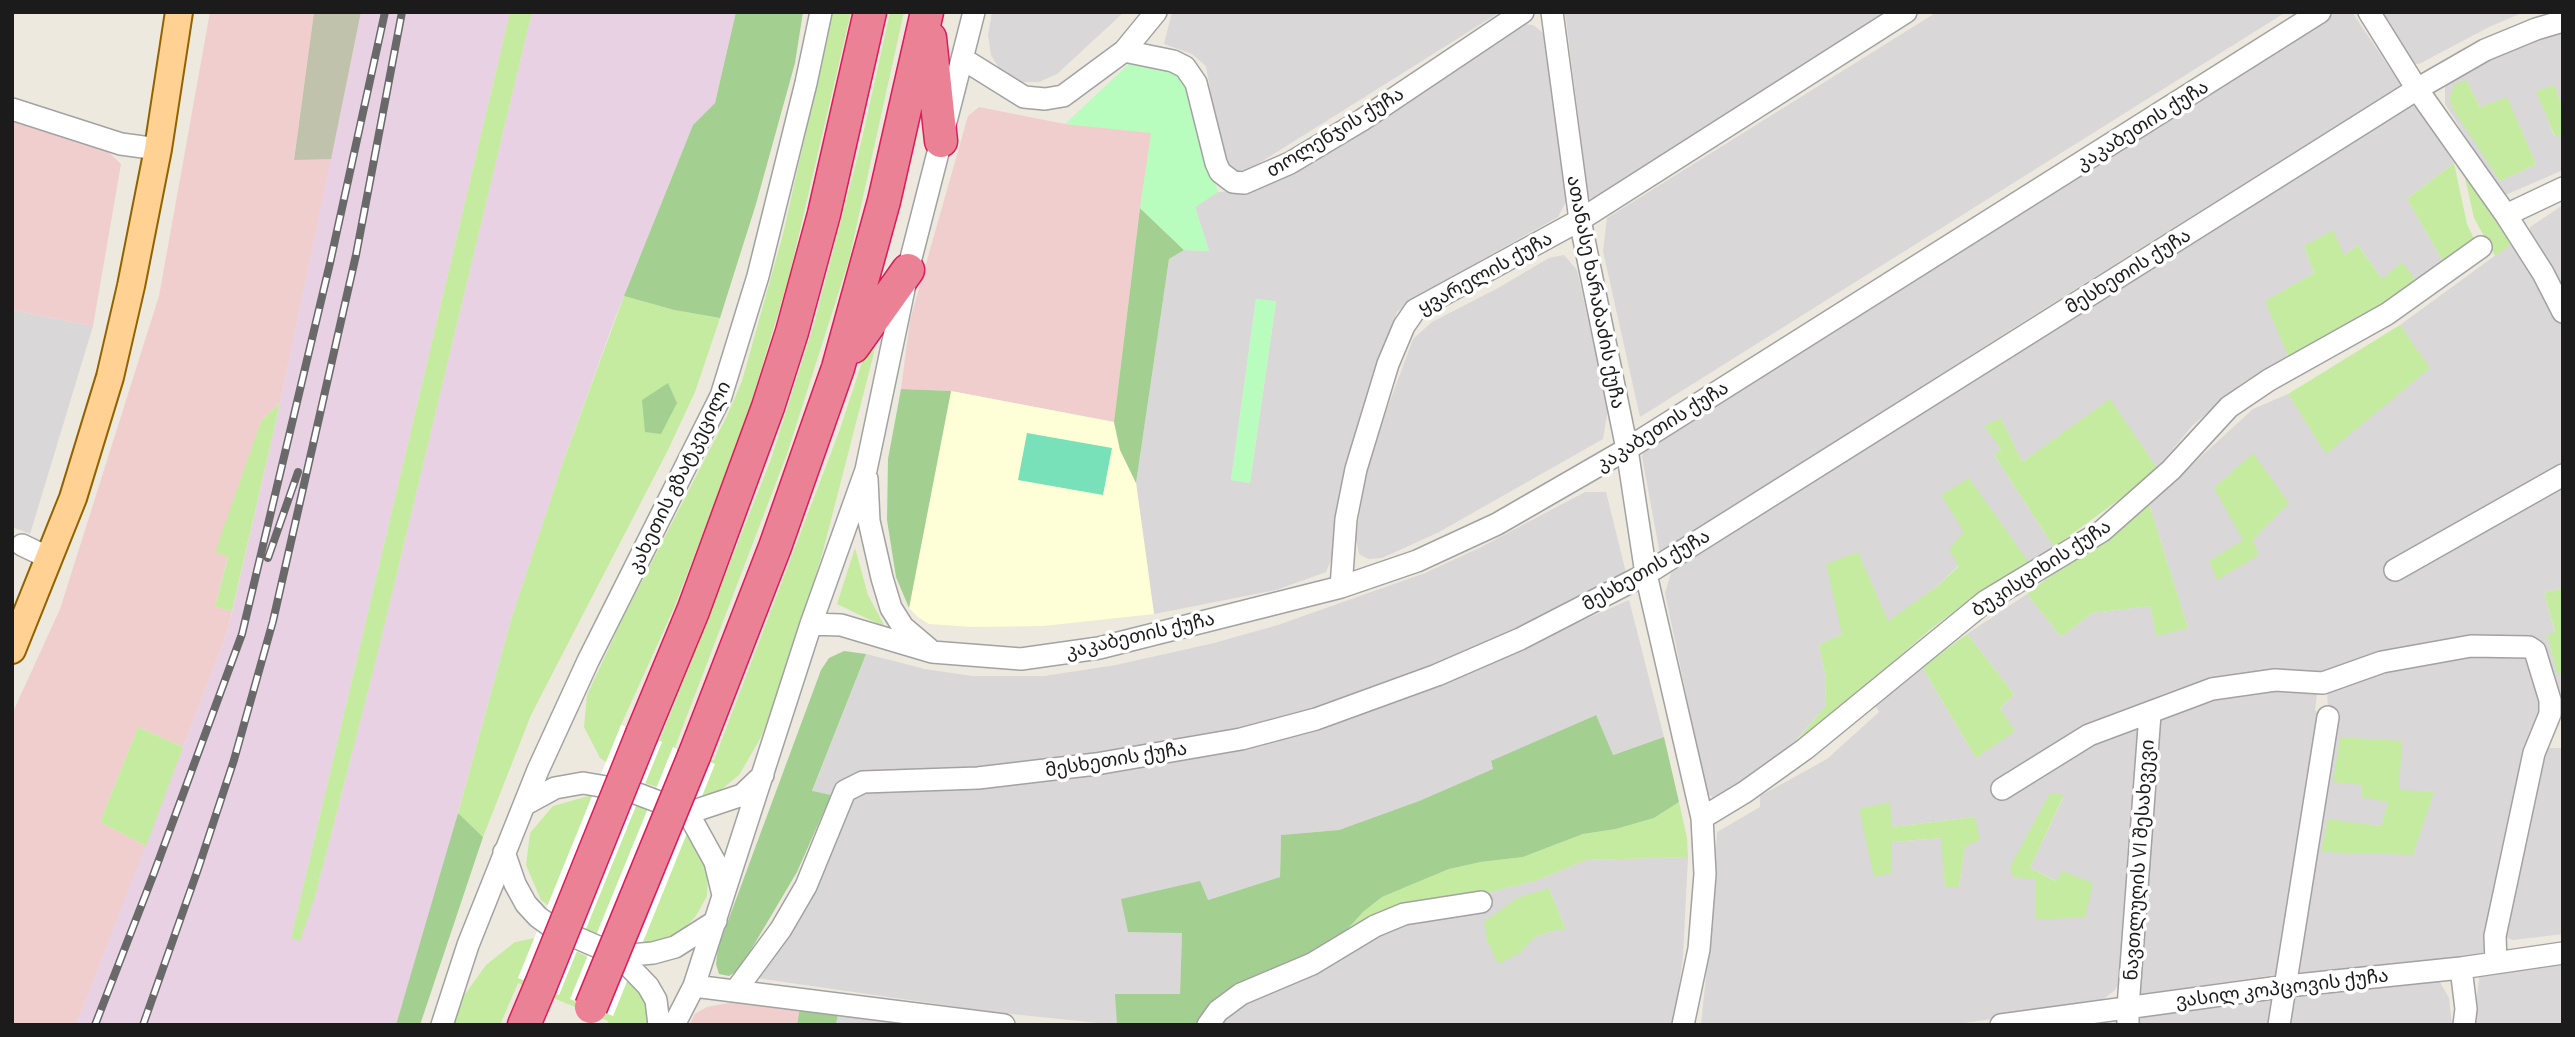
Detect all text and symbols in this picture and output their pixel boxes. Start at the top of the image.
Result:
street label: კაკაბეთის ქუჩა [2071,75,2213,175]
street label: თოლენჯის ქუჩა [1262,82,1408,182]
street label: ათანასე ხარაბაძის ქუჩა [1562,173,1630,411]
street label: მესხეთის ქუჩა [2061,223,2195,319]
street label: ყვარელის ქუჩა [1414,227,1556,319]
street label: კაკაბეთის ქუჩა [1591,376,1733,476]
street label: კახეთის გზატკეცილი [623,377,735,577]
street label: ბუკისციხის ქუჩა [1967,514,2115,622]
street label: მესხეთის ქუჩა [1578,524,1714,616]
street label: კაკაბეთის ქუჩა [1063,607,1217,663]
street label: მესხეთის ქუჩა [1043,737,1189,781]
street label: ნავთლუღის VI შესახვევი [2119,739,2159,981]
street label: ვასილ კოპცოვის ქუჩა [2174,964,2390,1012]

